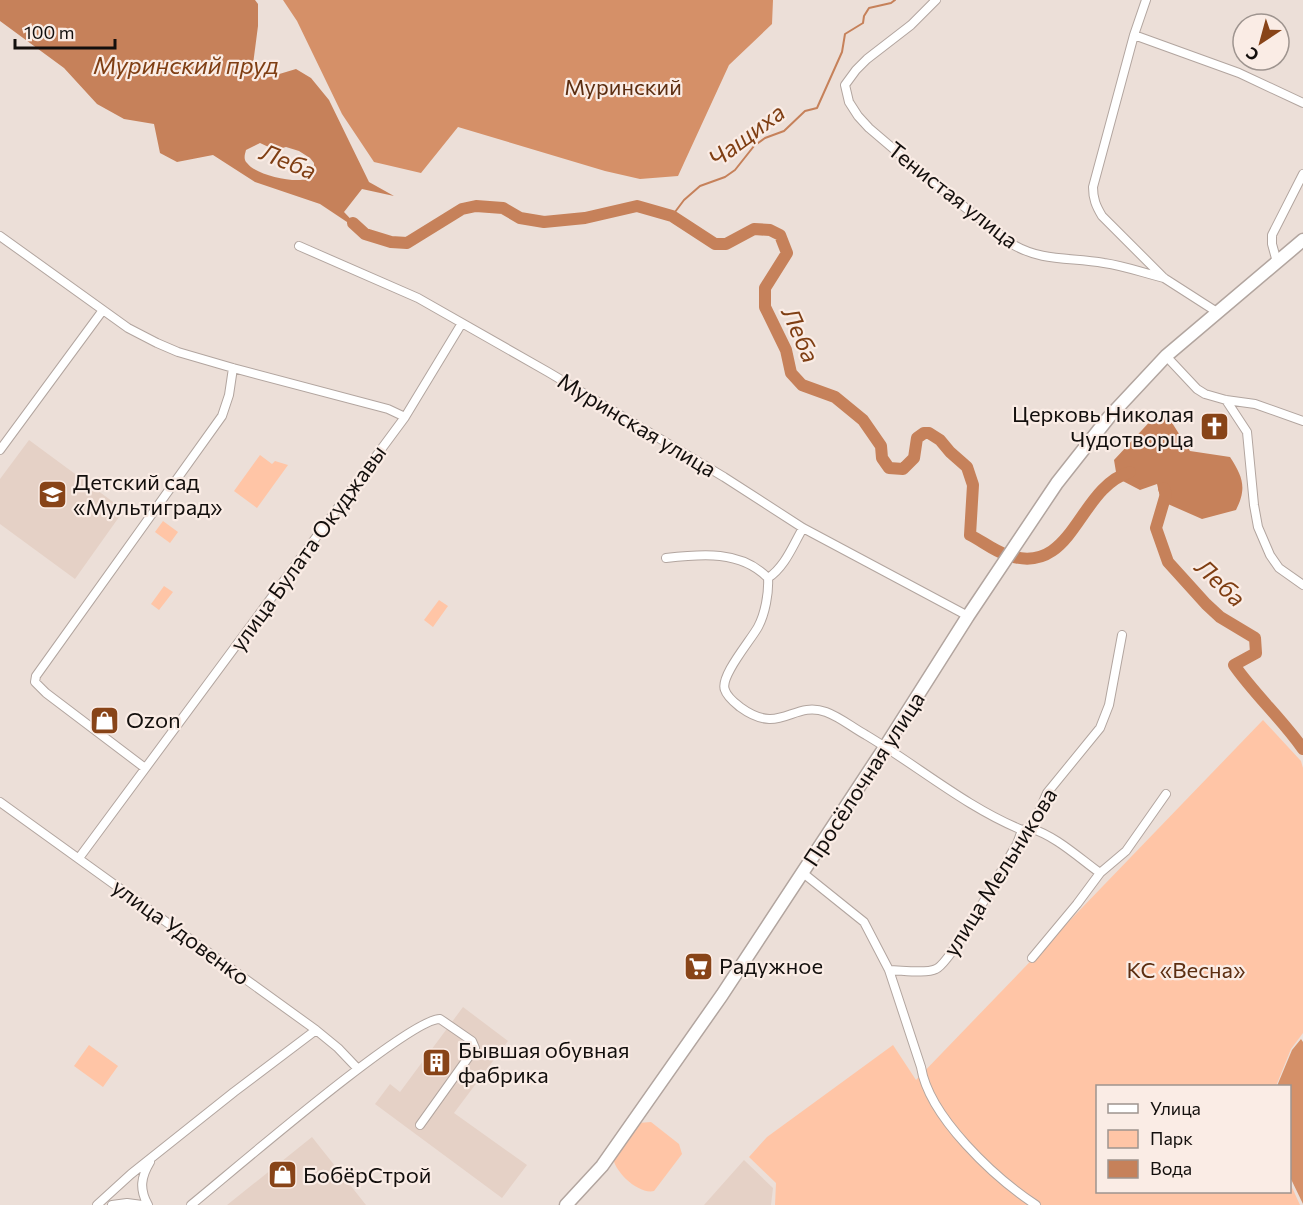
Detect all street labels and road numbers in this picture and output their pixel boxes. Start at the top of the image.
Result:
street label: Тенистая улица [883,135,1024,254]
street label: Муринская улица [553,367,721,482]
street label: улица Булата Окуджавы [224,439,391,656]
street label: Просёлочная улица [797,687,930,871]
street label: улица Мельникова [937,782,1062,961]
street label: улица Удовенко [107,873,255,991]

